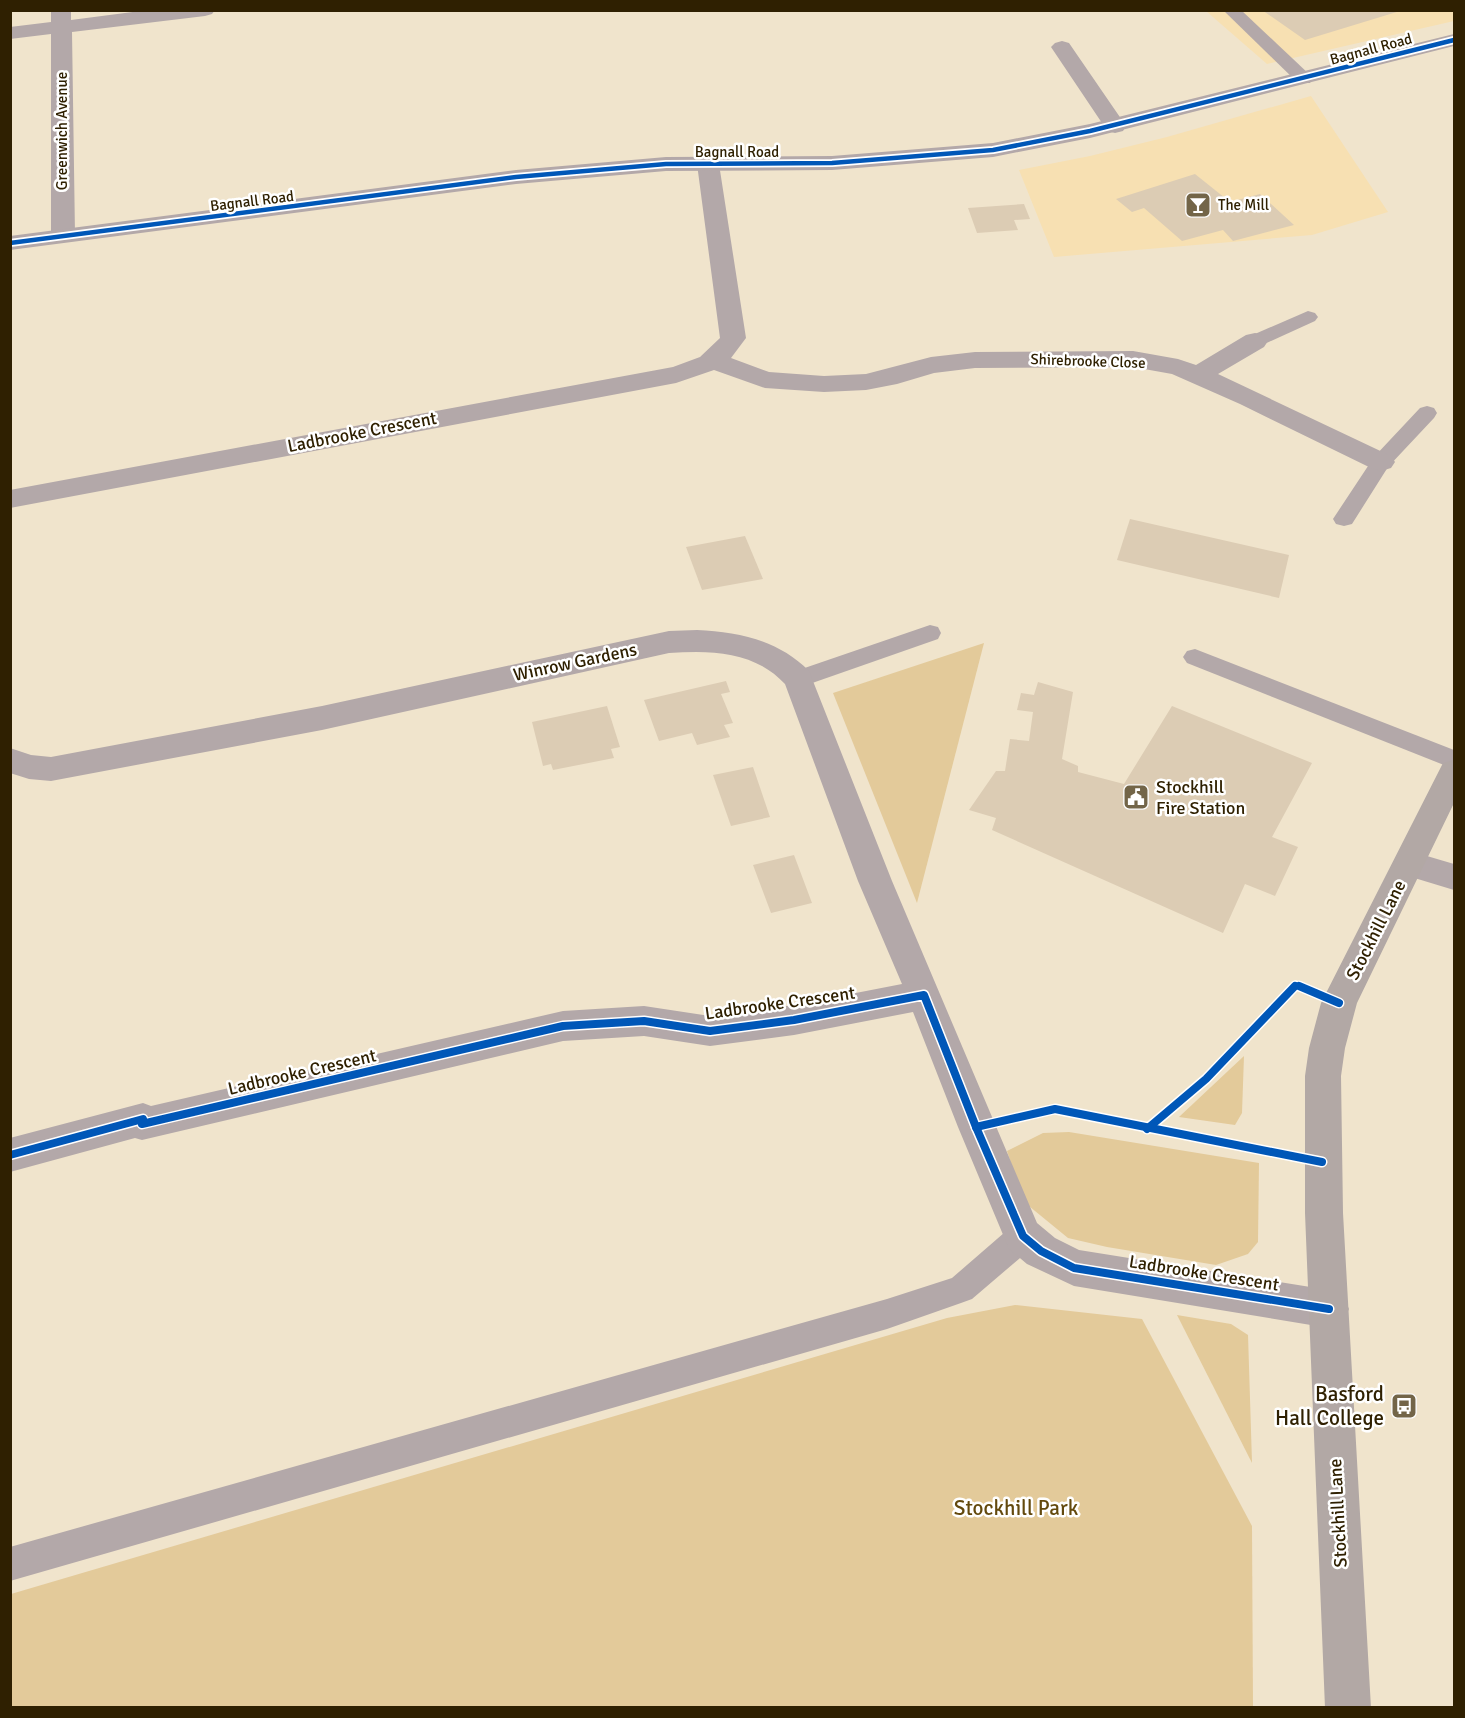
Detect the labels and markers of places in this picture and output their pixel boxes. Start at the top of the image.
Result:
bar icon: The Mill [1183,190,1213,220]
place label: The Mill [1218,196,1269,214]
place label: Stockhill Fire Station [1156,776,1245,819]
public building icon: Stockhill Fire Station [1121,782,1151,812]
place label: Basford Hall College [1275,1381,1384,1431]
bus stop icon: Basford Hall College [1389,1391,1419,1421]

